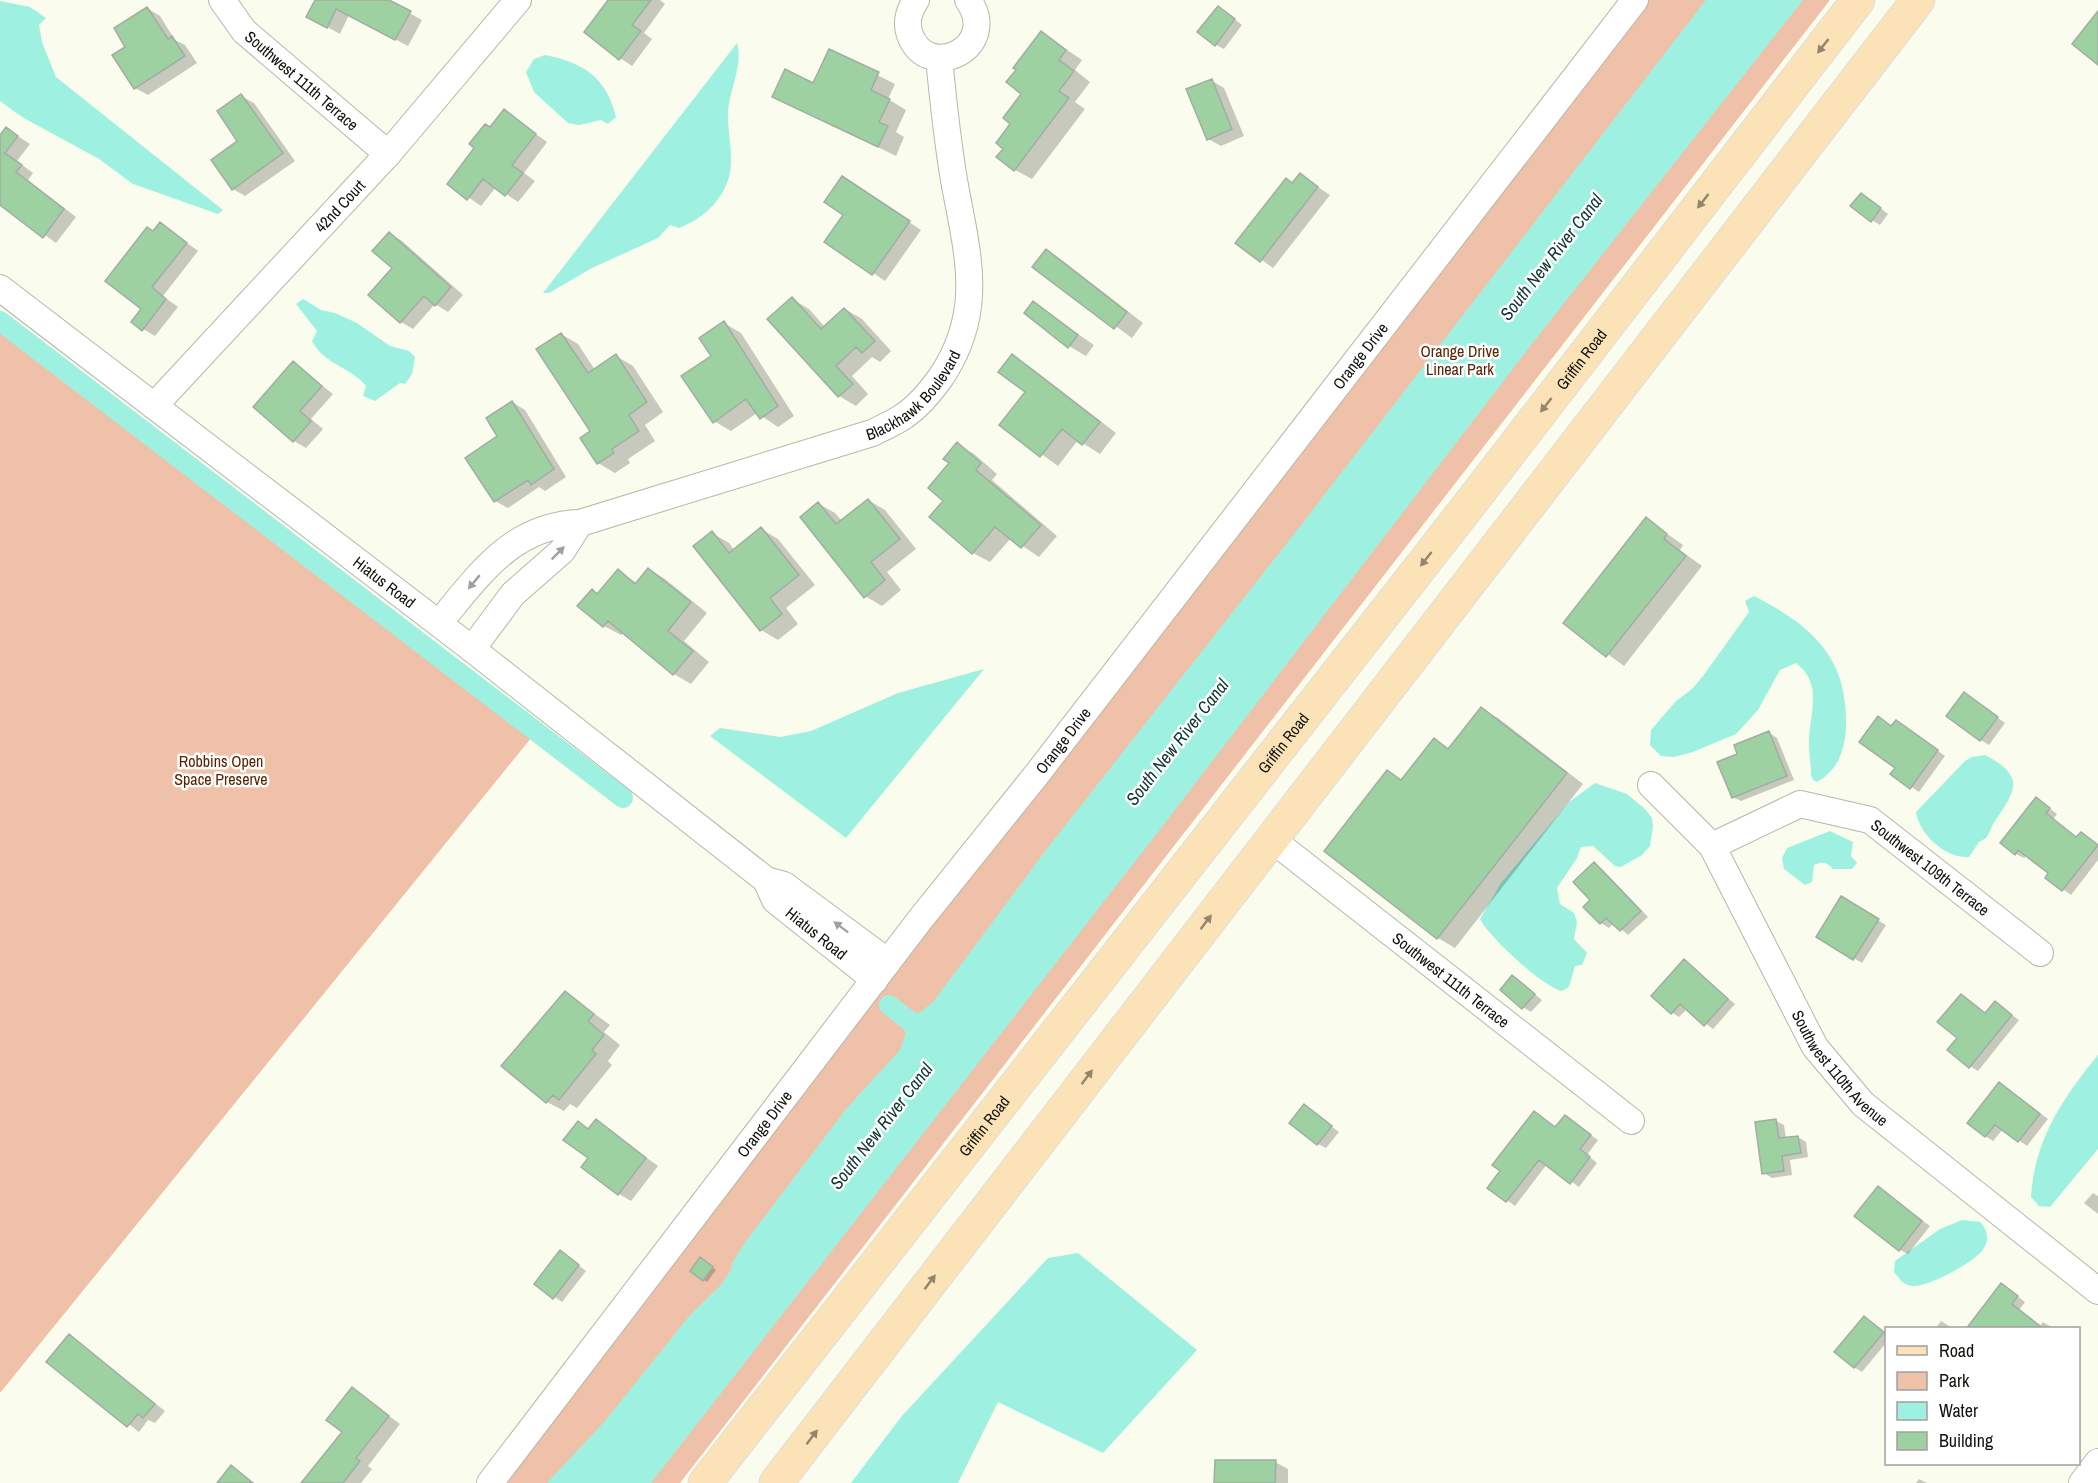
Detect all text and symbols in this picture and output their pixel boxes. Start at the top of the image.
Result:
street label: Southwest 111th Terrace [240,26,363,135]
one-way arrow [1817,39,1829,54]
street label: 42nd Court [310,174,370,237]
water label: South New River Canal [1494,188,1609,325]
one-way arrow [1698,193,1710,208]
street label: Orange Drive [1327,318,1393,394]
street label: Griffin Road [1551,324,1612,394]
park label: Orange Drive Linear Park [1421,340,1499,380]
street label: Blackhawk Boulevard [863,347,965,445]
one-way arrow [1539,397,1552,413]
one-way arrow [551,546,565,560]
street label: Hiatus Road [349,551,420,613]
one-way arrow [1420,551,1433,567]
one-way arrow [467,574,480,590]
water label: South New River Canal [1120,673,1235,810]
street label: Orange Drive [1030,702,1096,778]
street label: Griffin Road [1252,708,1314,778]
park label: Robbins Open Space Preserve [174,750,268,790]
street label: Southwest 109th Terrace [1867,814,1994,921]
street label: Hiatus Road [781,902,852,965]
one-way arrow [1199,914,1212,930]
one-way arrow [833,921,849,933]
street label: Southwest 111th Terrace [1388,927,1514,1033]
street label: Southwest 110th Avenue [1787,1006,1893,1131]
water label: South New River Canal [824,1057,939,1194]
one-way arrow [1081,1069,1093,1085]
street label: Orange Drive [732,1086,797,1162]
street label: Griffin Road [953,1091,1014,1161]
one-way arrow [924,1274,936,1289]
legend [1885,1327,2080,1465]
text: Road [1939,1338,1974,1363]
text: Park [1939,1368,1970,1393]
text: Water [1939,1398,1978,1423]
text: Building [1939,1428,1994,1453]
one-way arrow [805,1429,817,1444]

